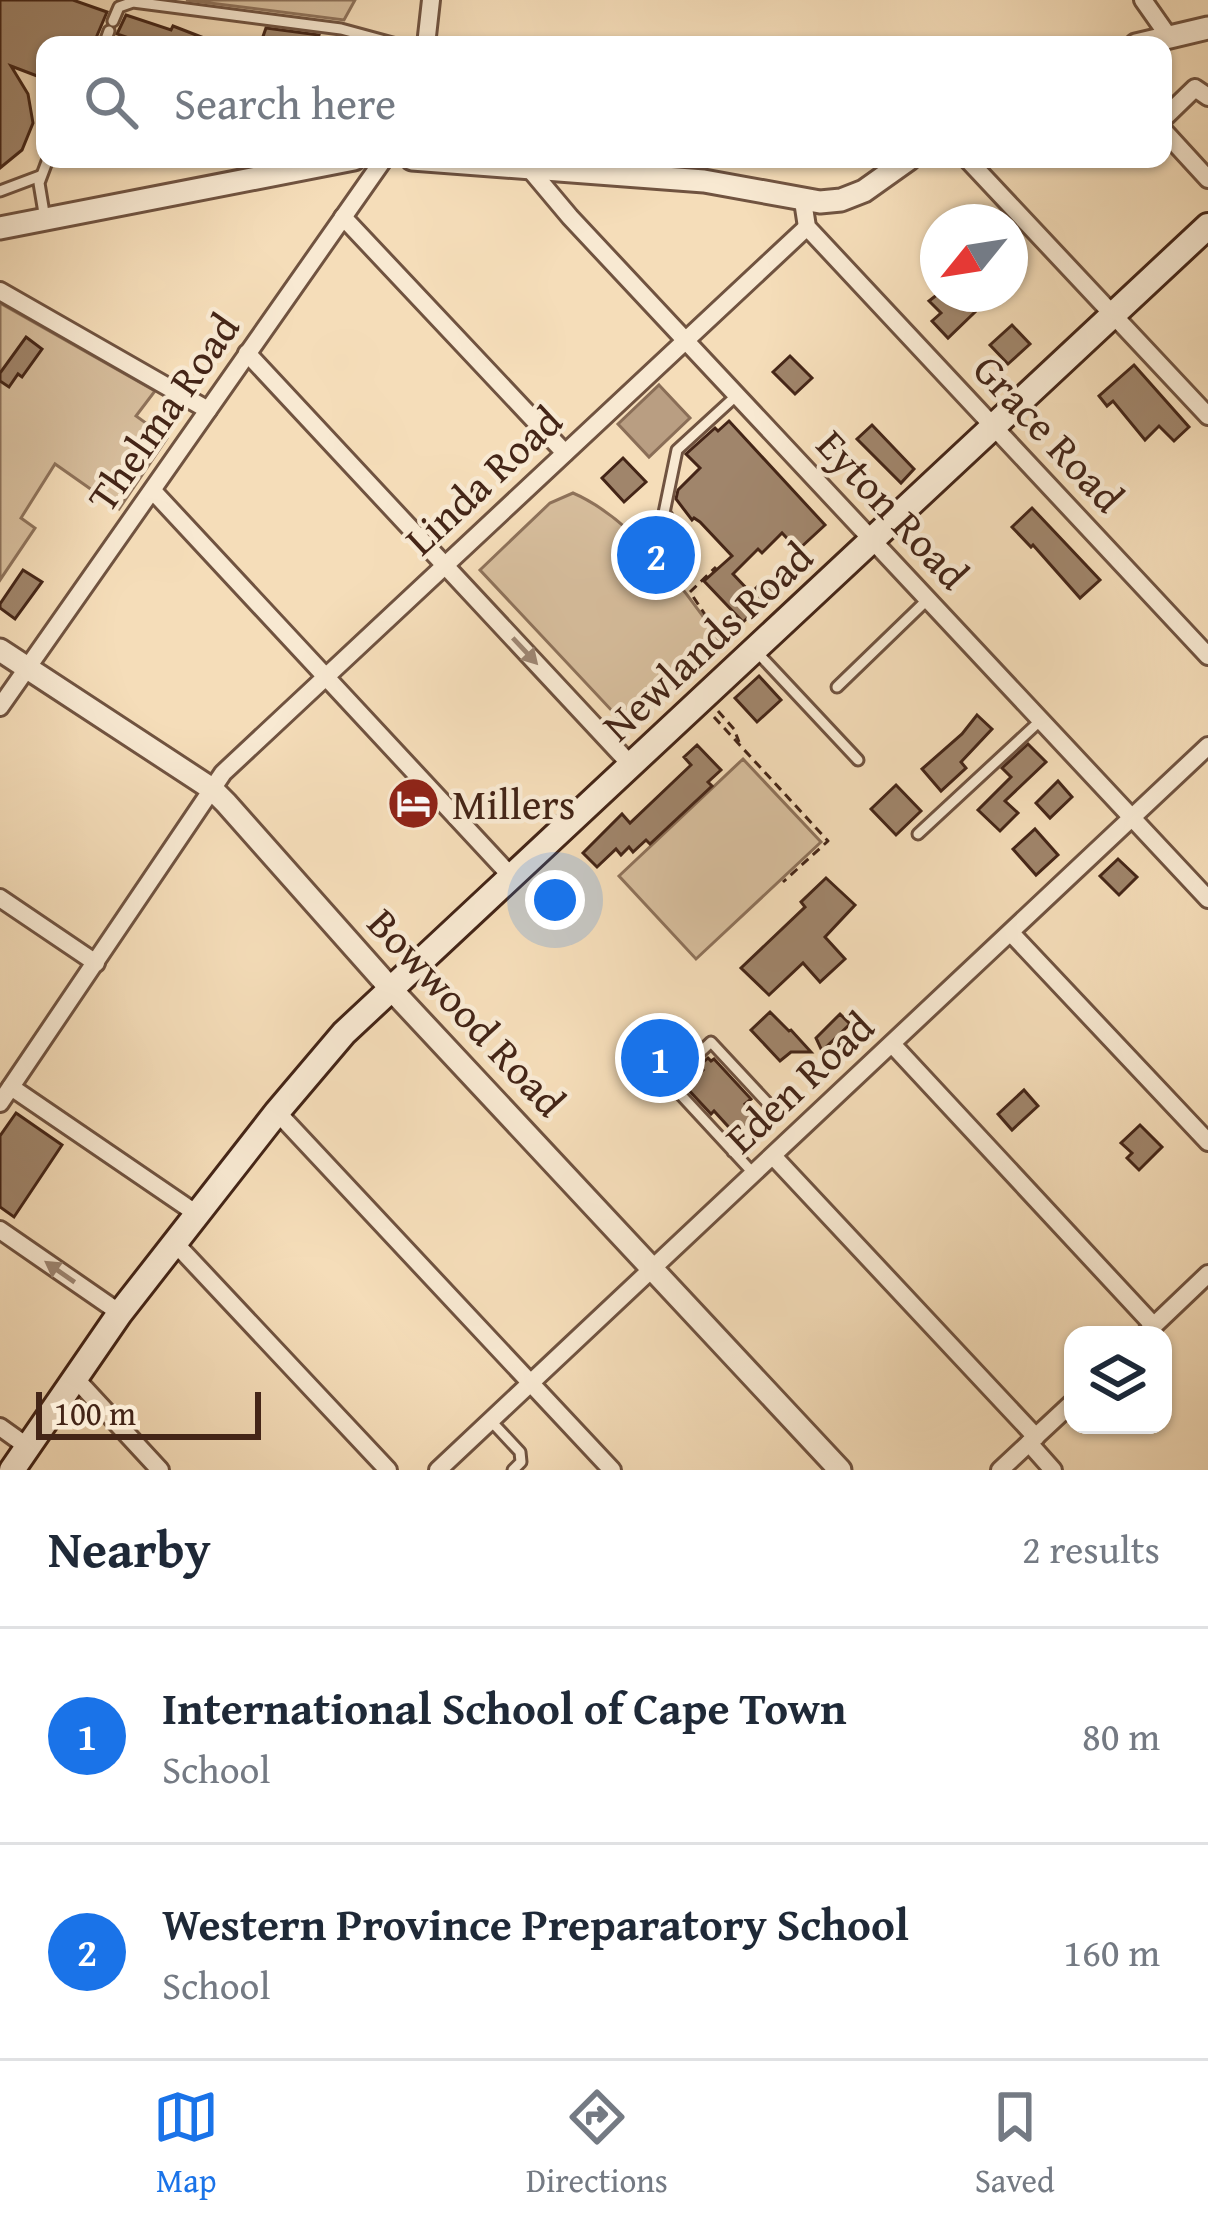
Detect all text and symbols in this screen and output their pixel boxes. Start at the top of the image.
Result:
search box [36,36,1172,168]
icon: search [78,69,144,135]
text: Search here [174,70,396,135]
north arrow [920,204,1028,312]
street label: Thelma Road [72,300,254,523]
street label: Grace Road [960,340,1139,526]
street label: Linda Road [390,390,575,569]
street label: Eyton Road [803,415,984,603]
pin: 2 [617,510,695,600]
street label: Newlands Road [588,526,826,754]
one-way arrow [510,636,538,665]
place label: Millers [452,773,576,834]
hotel icon: Millers [385,776,441,832]
your location [525,870,585,930]
street label: Bowwood Road [354,894,581,1130]
street label: Eden Road [711,996,887,1167]
pin: 1 [621,1013,699,1103]
one-way arrow [44,1261,76,1284]
map controls [1064,1326,1172,1434]
button: layers [1064,1326,1172,1434]
scale bar [36,1386,261,1439]
text: 100 m [54,1389,136,1437]
text: Nearby [48,1511,211,1586]
text: 2 results [1022,1520,1160,1577]
text: International School of Cape Town [162,1675,847,1740]
text: 1 [77,1707,97,1764]
text: 80 m [1082,1707,1160,1764]
text: School [162,1740,270,1797]
text: Western Province Preparatory School [162,1891,909,1956]
text: 2 [77,1923,97,1980]
text: 160 m [1063,1923,1160,1980]
text: School [162,1956,270,2013]
tab: Map [153,2084,219,2204]
tab: Directions [526,2084,668,2204]
tab: Saved [975,2084,1055,2204]

